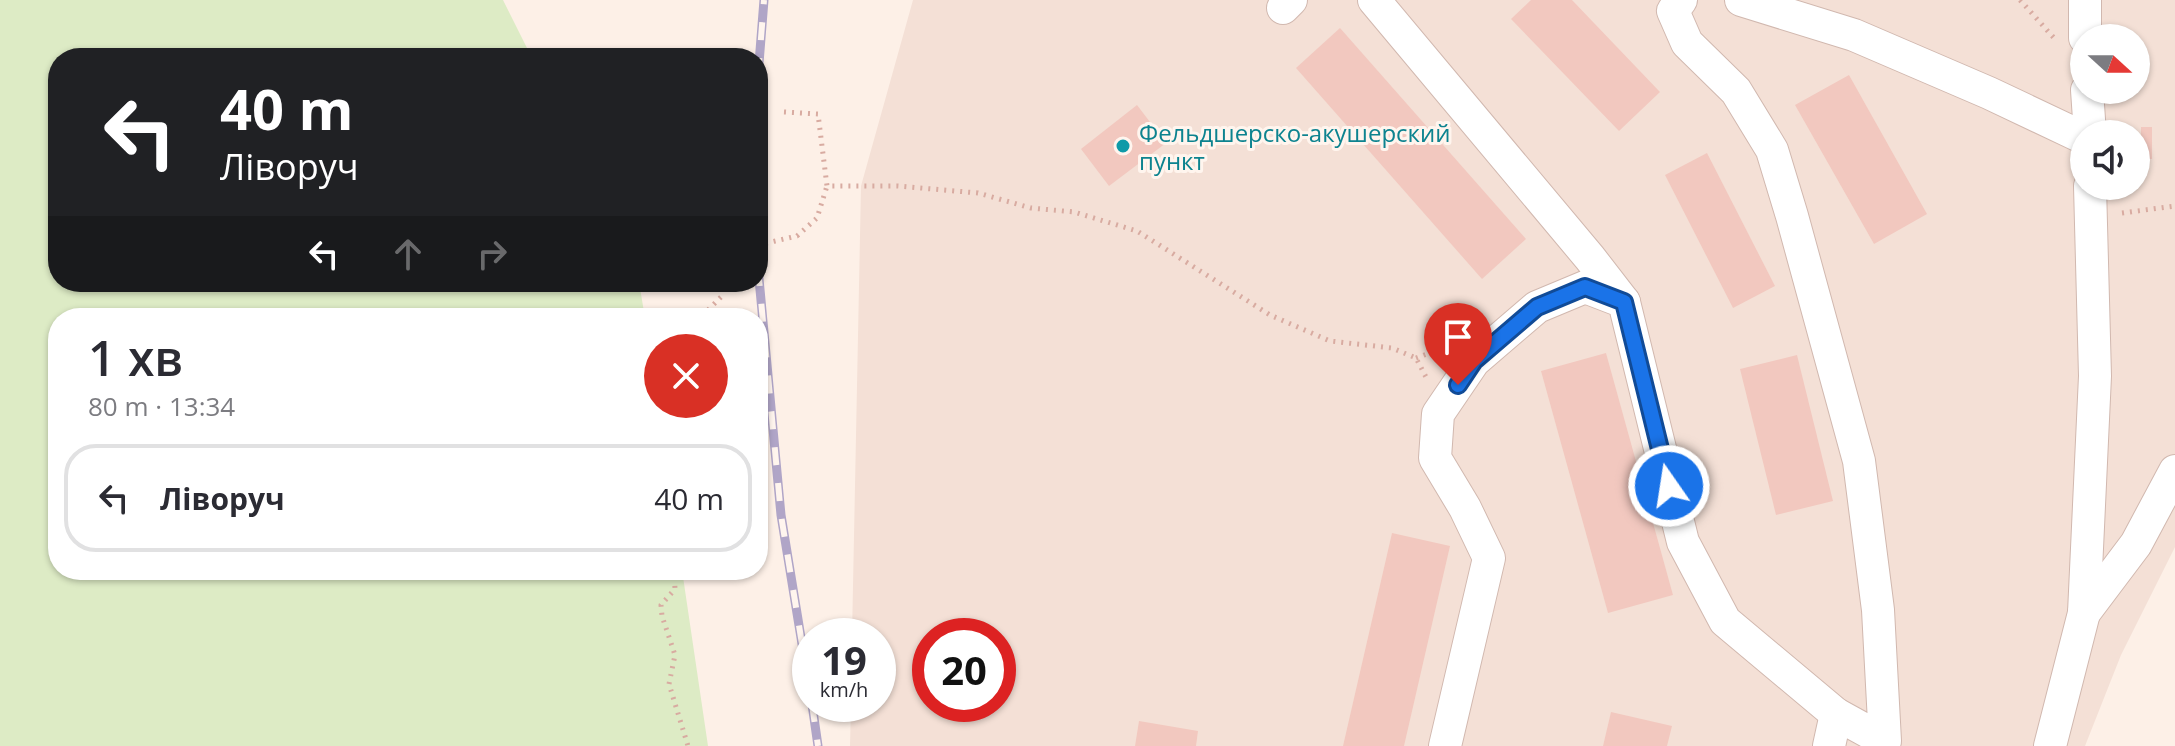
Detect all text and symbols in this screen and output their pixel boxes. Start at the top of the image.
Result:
north arrow [2070,24,2150,104]
map controls [2070,24,2150,200]
text: 40 m [220,70,354,146]
icon: left [88,80,192,184]
place label: Фельдшерско-акушерский пункт [1139,116,1451,177]
button: sound [2070,120,2150,200]
marker: Фельдшерско-акушерский пункт [1114,137,1132,155]
text: Ліворуч [220,142,359,191]
icon: left [302,232,346,276]
icon: ahead [386,232,430,276]
icon: right [470,232,514,276]
pin [1424,303,1492,385]
icon: arrive [1436,315,1480,359]
text: 1 хв [88,325,183,390]
button: close [644,334,728,418]
text: 80 m · 13:34 [88,388,235,424]
position arrow [1627,444,1711,528]
icon: left [92,476,136,520]
text: Ліворуч [160,478,285,519]
text: 40 m [654,478,724,519]
speed limit sign: 20 [912,618,1016,722]
text: 19 [821,632,867,687]
text: km/h [820,676,868,703]

